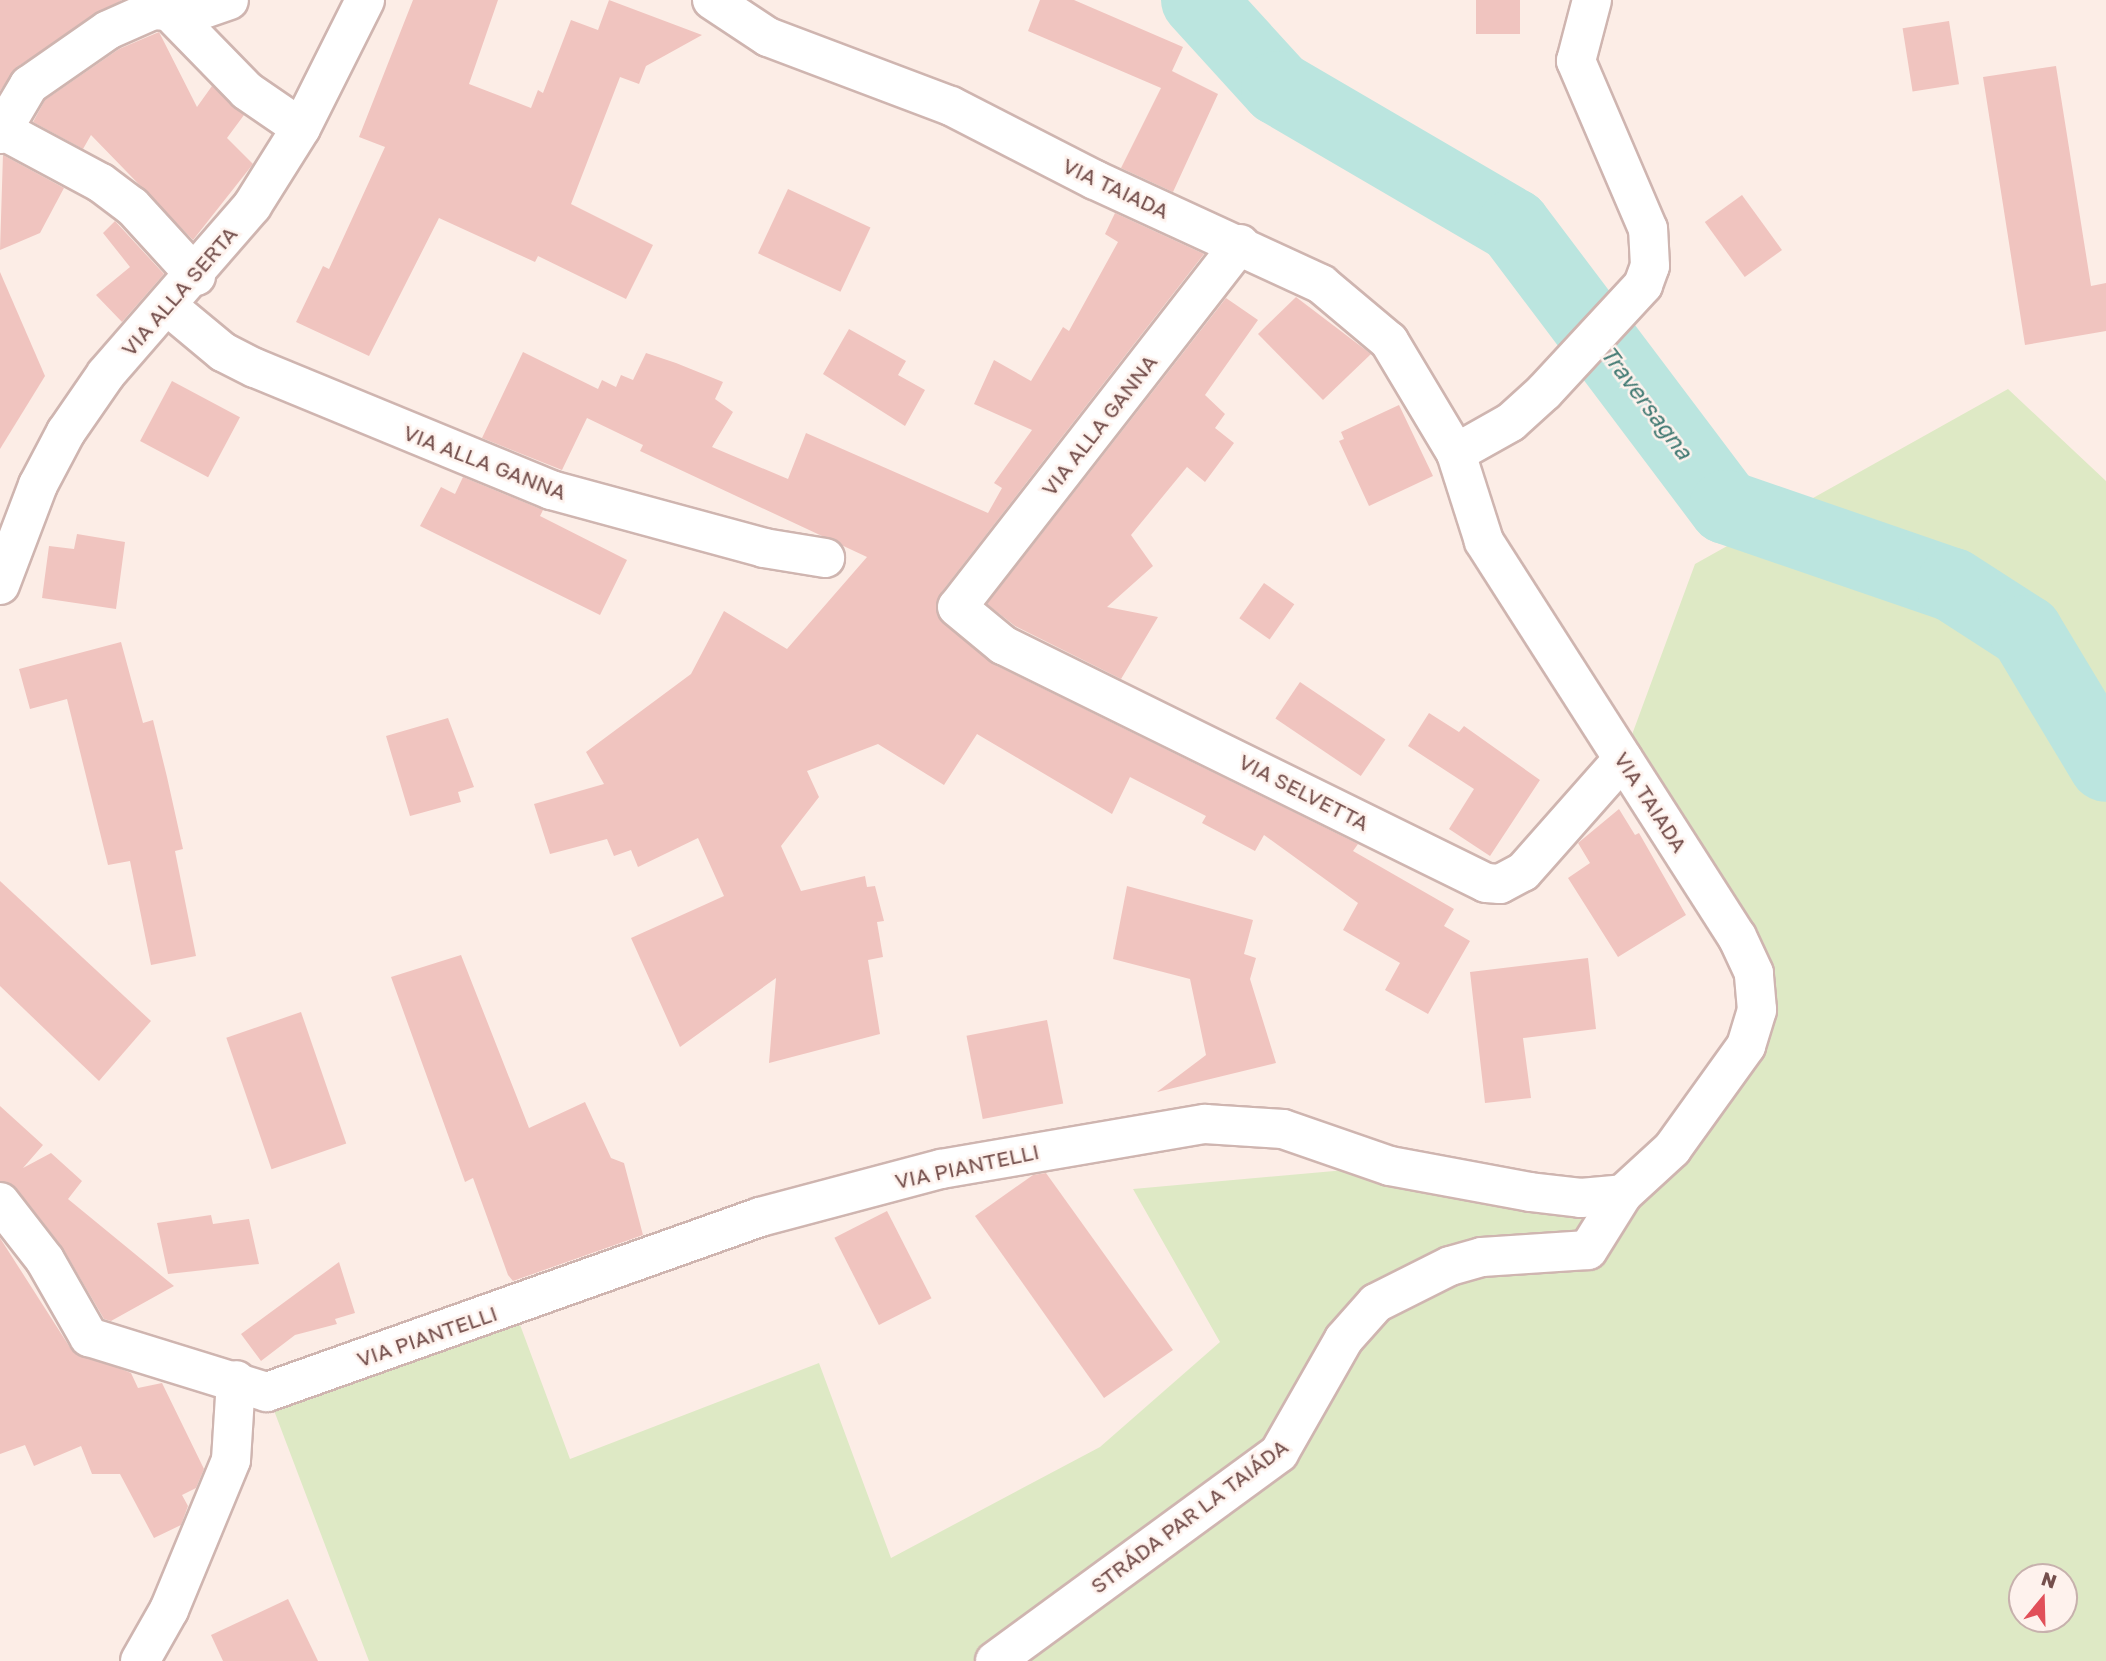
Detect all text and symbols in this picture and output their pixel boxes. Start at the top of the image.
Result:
street label: VIA TAIADA [1059,152,1173,224]
street label: VIA ALLA SERTA [116,221,242,361]
water label: Traversagna [1595,340,1699,464]
street label: VIA ALLA GANNA [1036,349,1162,501]
street label: VIA ALLA GANNA [400,419,570,505]
street label: VIA TAIADA [1609,747,1693,857]
street label: VIA SELVETTA [1235,748,1373,836]
street label: VIA PIANTELLI [893,1138,1041,1194]
street label: VIA PIANTELLI [354,1300,500,1372]
street label: STRÁDA PAR LA TAIÁDA [1085,1434,1293,1598]
north arrow [2008,1563,2078,1633]
text: N [2039,1566,2060,1593]

